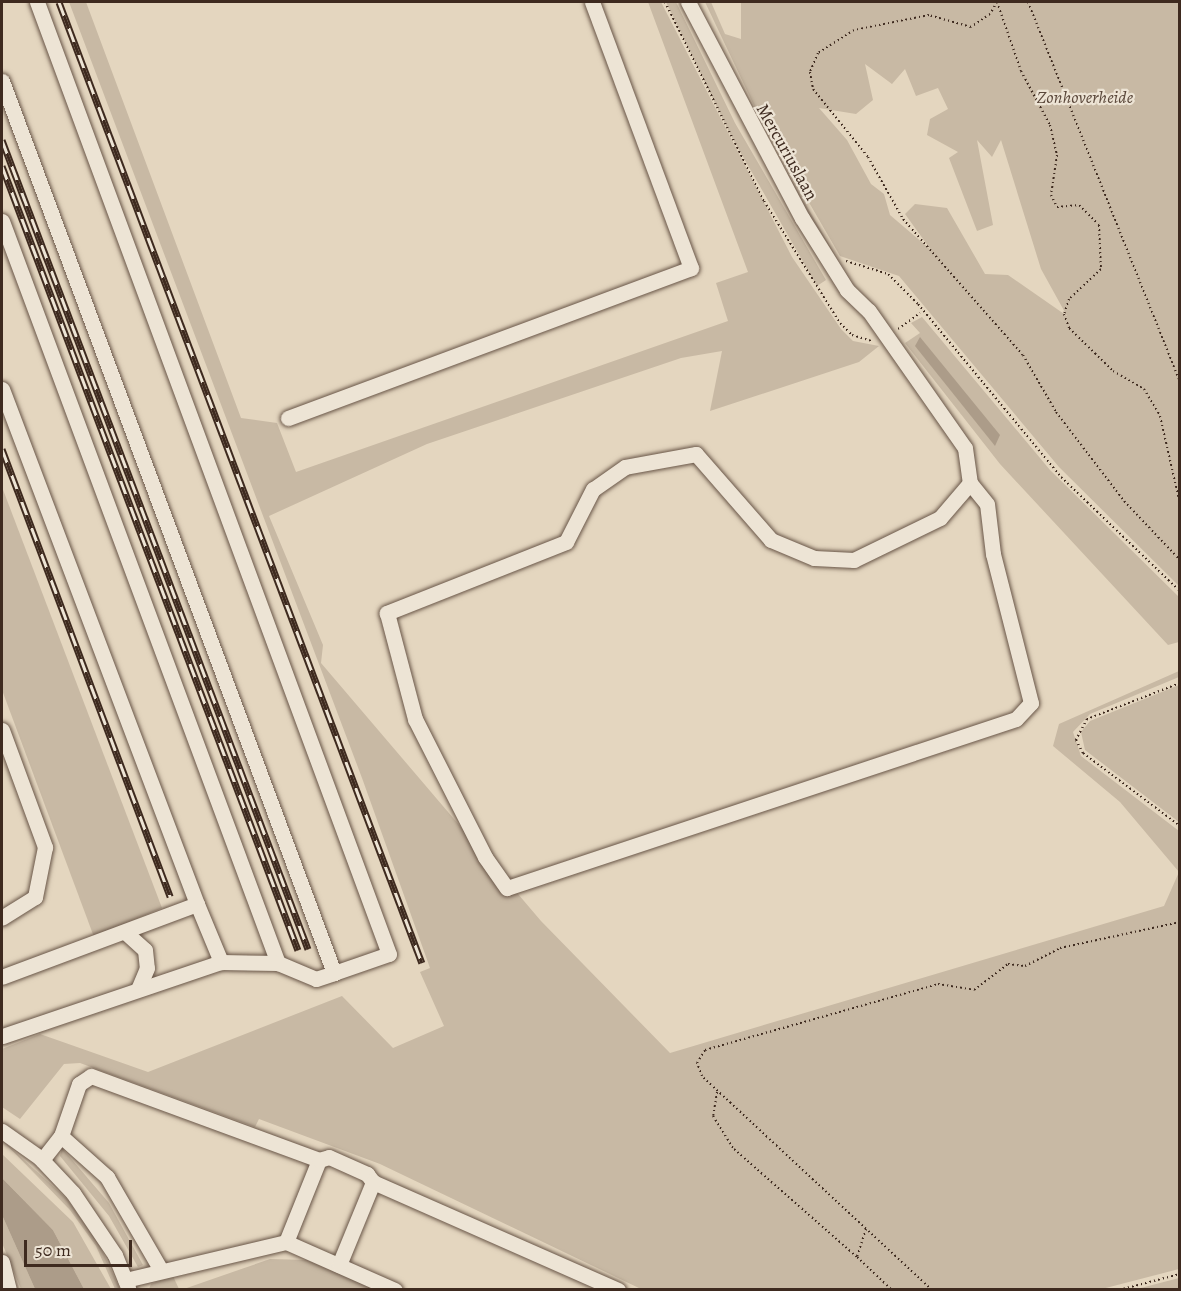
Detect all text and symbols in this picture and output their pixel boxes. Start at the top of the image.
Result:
park label: Zonhoverheide [1037,86,1133,108]
street label: Mercuriuslaan [752,100,822,204]
scale bar [27,1228,135,1266]
text: 50 m [35,1238,71,1262]

